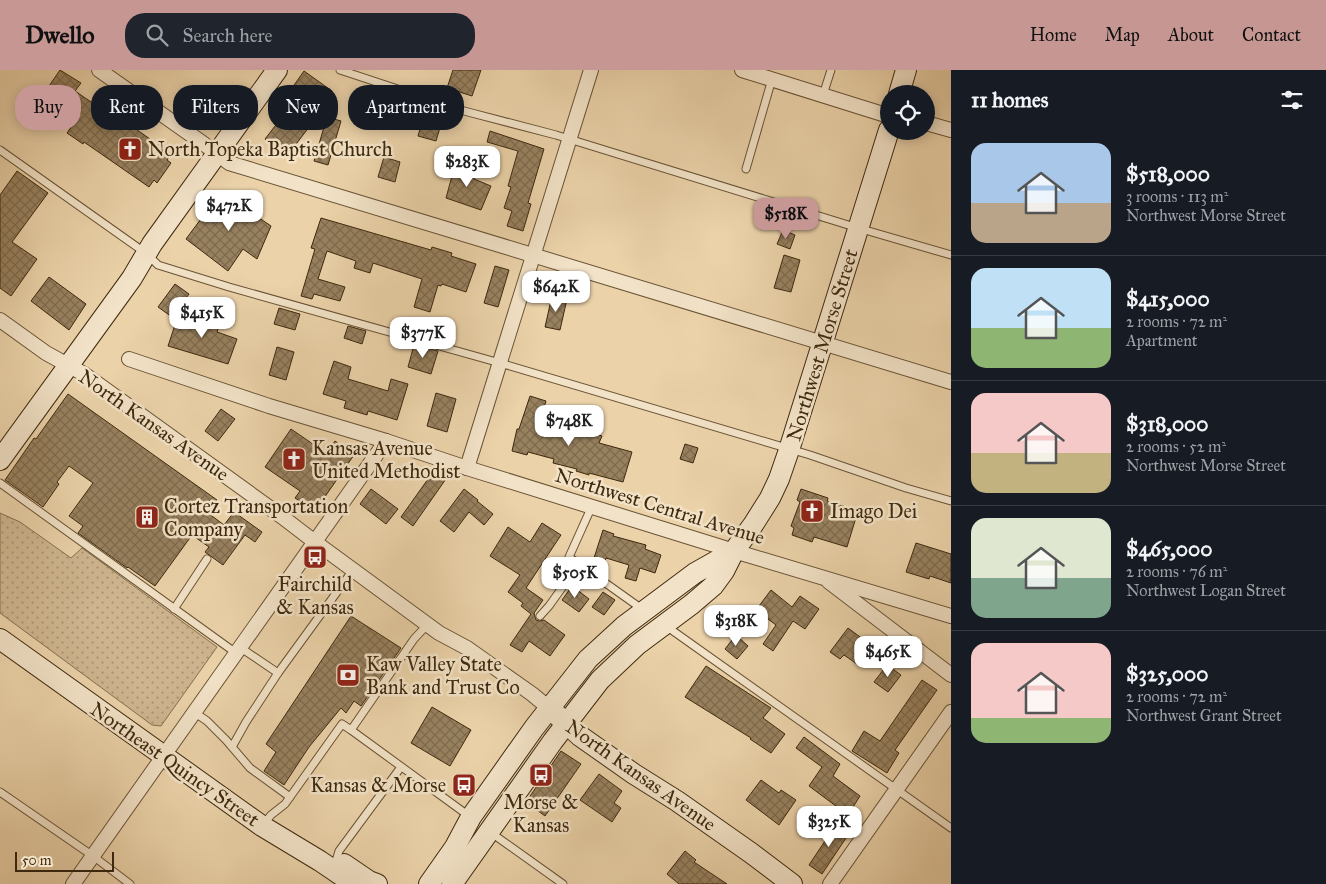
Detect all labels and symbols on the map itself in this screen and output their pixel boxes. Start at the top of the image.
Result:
church icon: North Topeka Baptist Church [117,136,143,162]
place label: North Topeka Baptist Church [148,137,393,161]
pin: $283K [432,146,502,188]
pin: $472K [194,190,264,232]
pin: $518K [751,198,821,240]
street label: Northwest Morse Street [781,246,863,444]
pin: $642K [521,270,591,313]
pin: $415K [167,296,237,339]
pin: $377K [388,316,458,359]
street label: North Kansas Avenue [74,364,234,486]
pin: $748K [534,404,604,447]
place label: Kansas Avenue United Methodist [312,436,460,483]
church icon: Kansas Avenue United Methodist [281,446,307,472]
street label: Northwest Central Avenue [552,463,768,549]
place label: Cortez Transportation Company [164,494,348,541]
church icon: Imago Dei [799,498,825,524]
place label: Imago Dei [830,499,918,524]
building icon: Cortez Transportation Company [134,504,160,530]
bus stop icon: Fairchild & Kansas [302,544,328,570]
pin: $505K [540,556,610,599]
place label: Fairchild & Kansas [276,572,354,619]
pin: $318K [701,604,771,647]
pin: $465K [853,636,923,678]
place label: Kaw Valley State Bank and Trust Co [366,652,520,699]
bank icon: Kaw Valley State Bank and Trust Co [335,662,361,688]
street label: Northeast Quincy Street [86,697,264,831]
street label: North Kansas Avenue [561,714,721,836]
bus stop icon: Morse & Kansas [528,762,554,788]
bus stop icon: Kansas & Morse [451,772,477,798]
place label: Kansas & Morse [310,773,446,797]
place label: Morse & Kansas [504,790,579,837]
pin: $325K [794,806,864,848]
scale bar [15,849,114,872]

